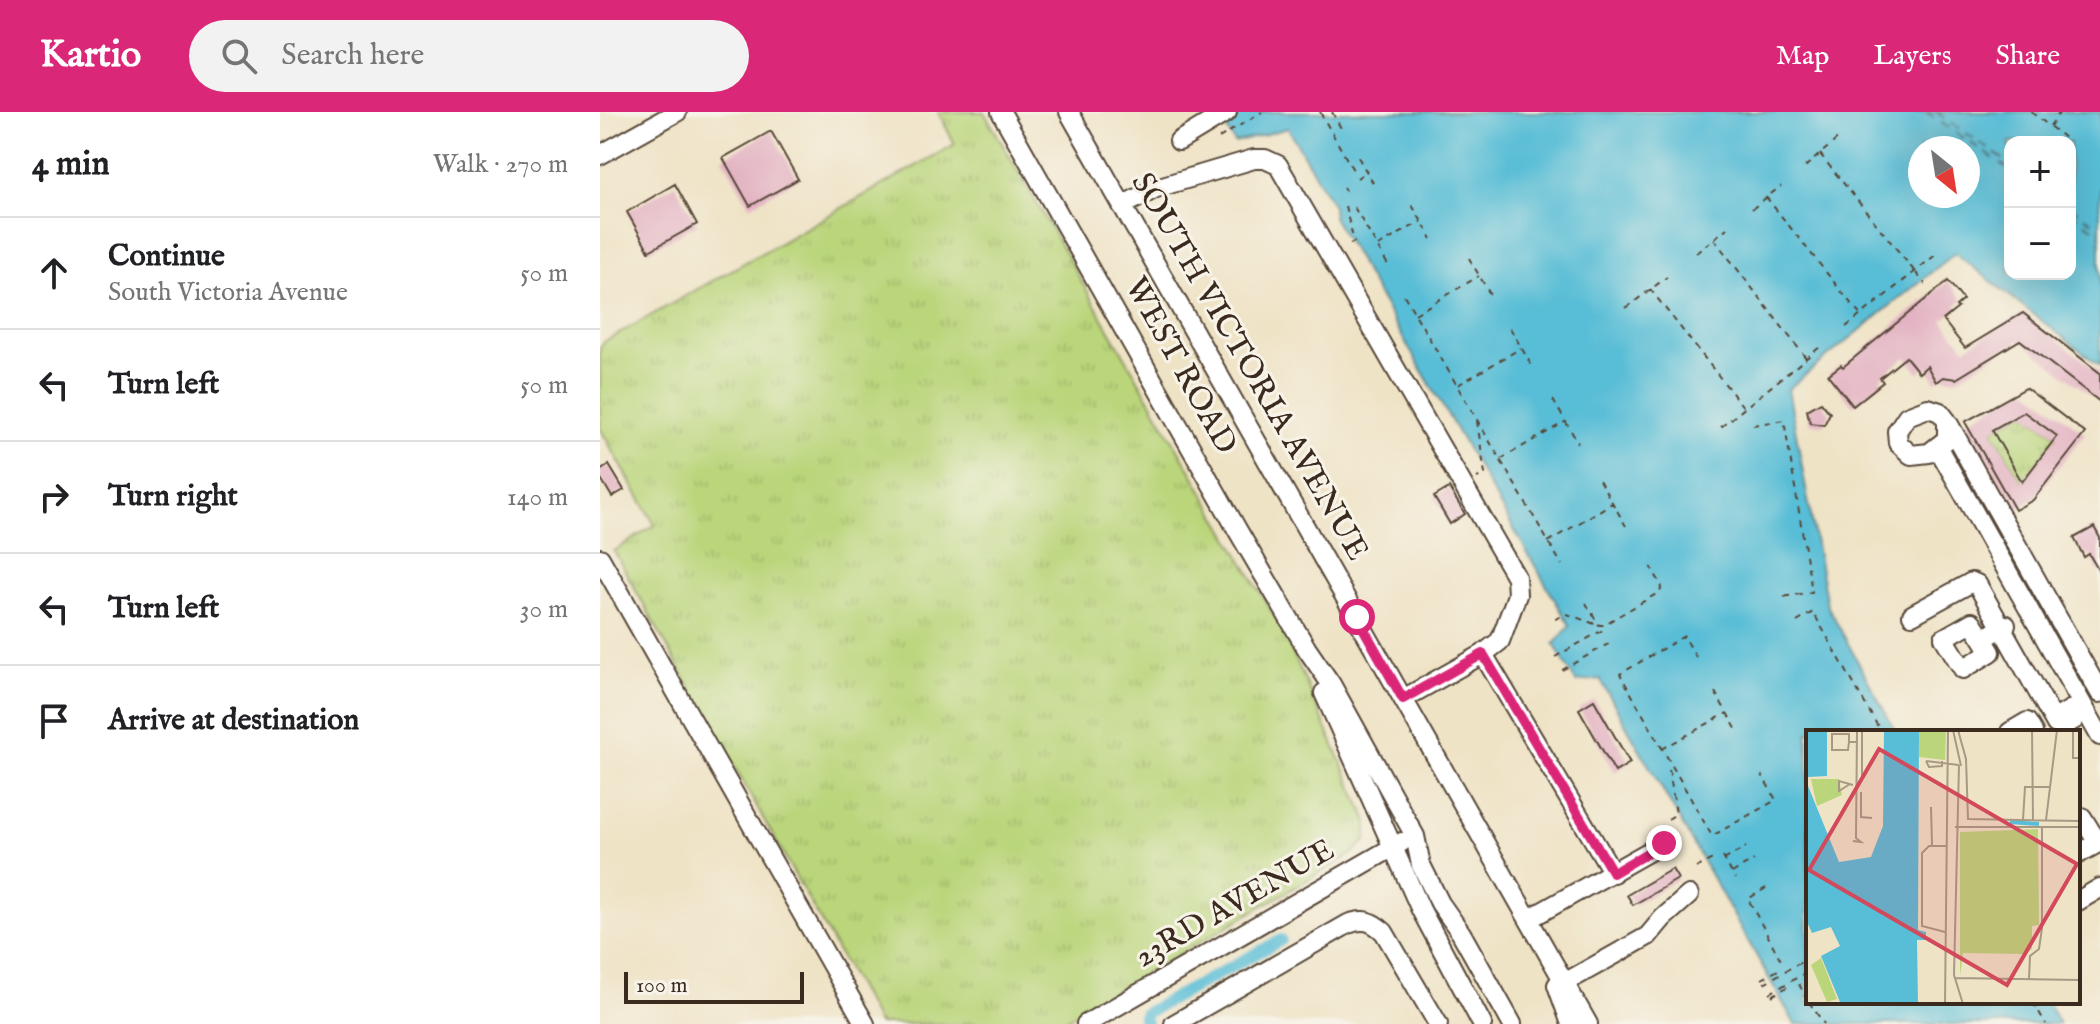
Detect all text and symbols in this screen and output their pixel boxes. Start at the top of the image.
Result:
search box [189,20,749,92]
text: Kartio [40,32,141,80]
icon: search [217,34,261,78]
text: Search here [281,37,424,75]
text: Map [1776,39,1829,74]
text: Layers [1873,39,1952,74]
text: Share [1996,39,2060,74]
north arrow [1908,136,1980,208]
map controls [2004,136,2076,280]
button: + [2004,136,2076,208]
text: 4 min [32,143,110,186]
text: Walk · 270 m [433,148,568,181]
street label: SOUTH VICTORIA AVENUE [1121,166,1377,568]
button: − [2004,208,2076,280]
text: Continue [108,238,225,276]
icon: ahead [32,251,76,295]
text: 50 m [520,257,568,290]
street label: WEST ROAD [1115,270,1245,462]
text: South Victoria Avenue [108,276,348,309]
icon: left [32,363,76,407]
text: Turn left [108,366,219,404]
text: 50 m [520,369,568,402]
icon: right [32,475,76,519]
text: Turn right [108,478,238,516]
text: 140 m [507,481,568,514]
icon: left [32,587,76,631]
text: Turn left [108,590,219,628]
text: 30 m [520,593,568,626]
route start [1339,599,1375,635]
icon: arrive [32,699,76,743]
text: Arrive at destination [108,702,359,740]
inset map [1806,730,2080,1004]
route end [1646,825,1682,861]
street label: 23RD AVENUE [1128,830,1342,978]
scale bar [624,968,804,1004]
text: 100 m [636,972,688,1000]

